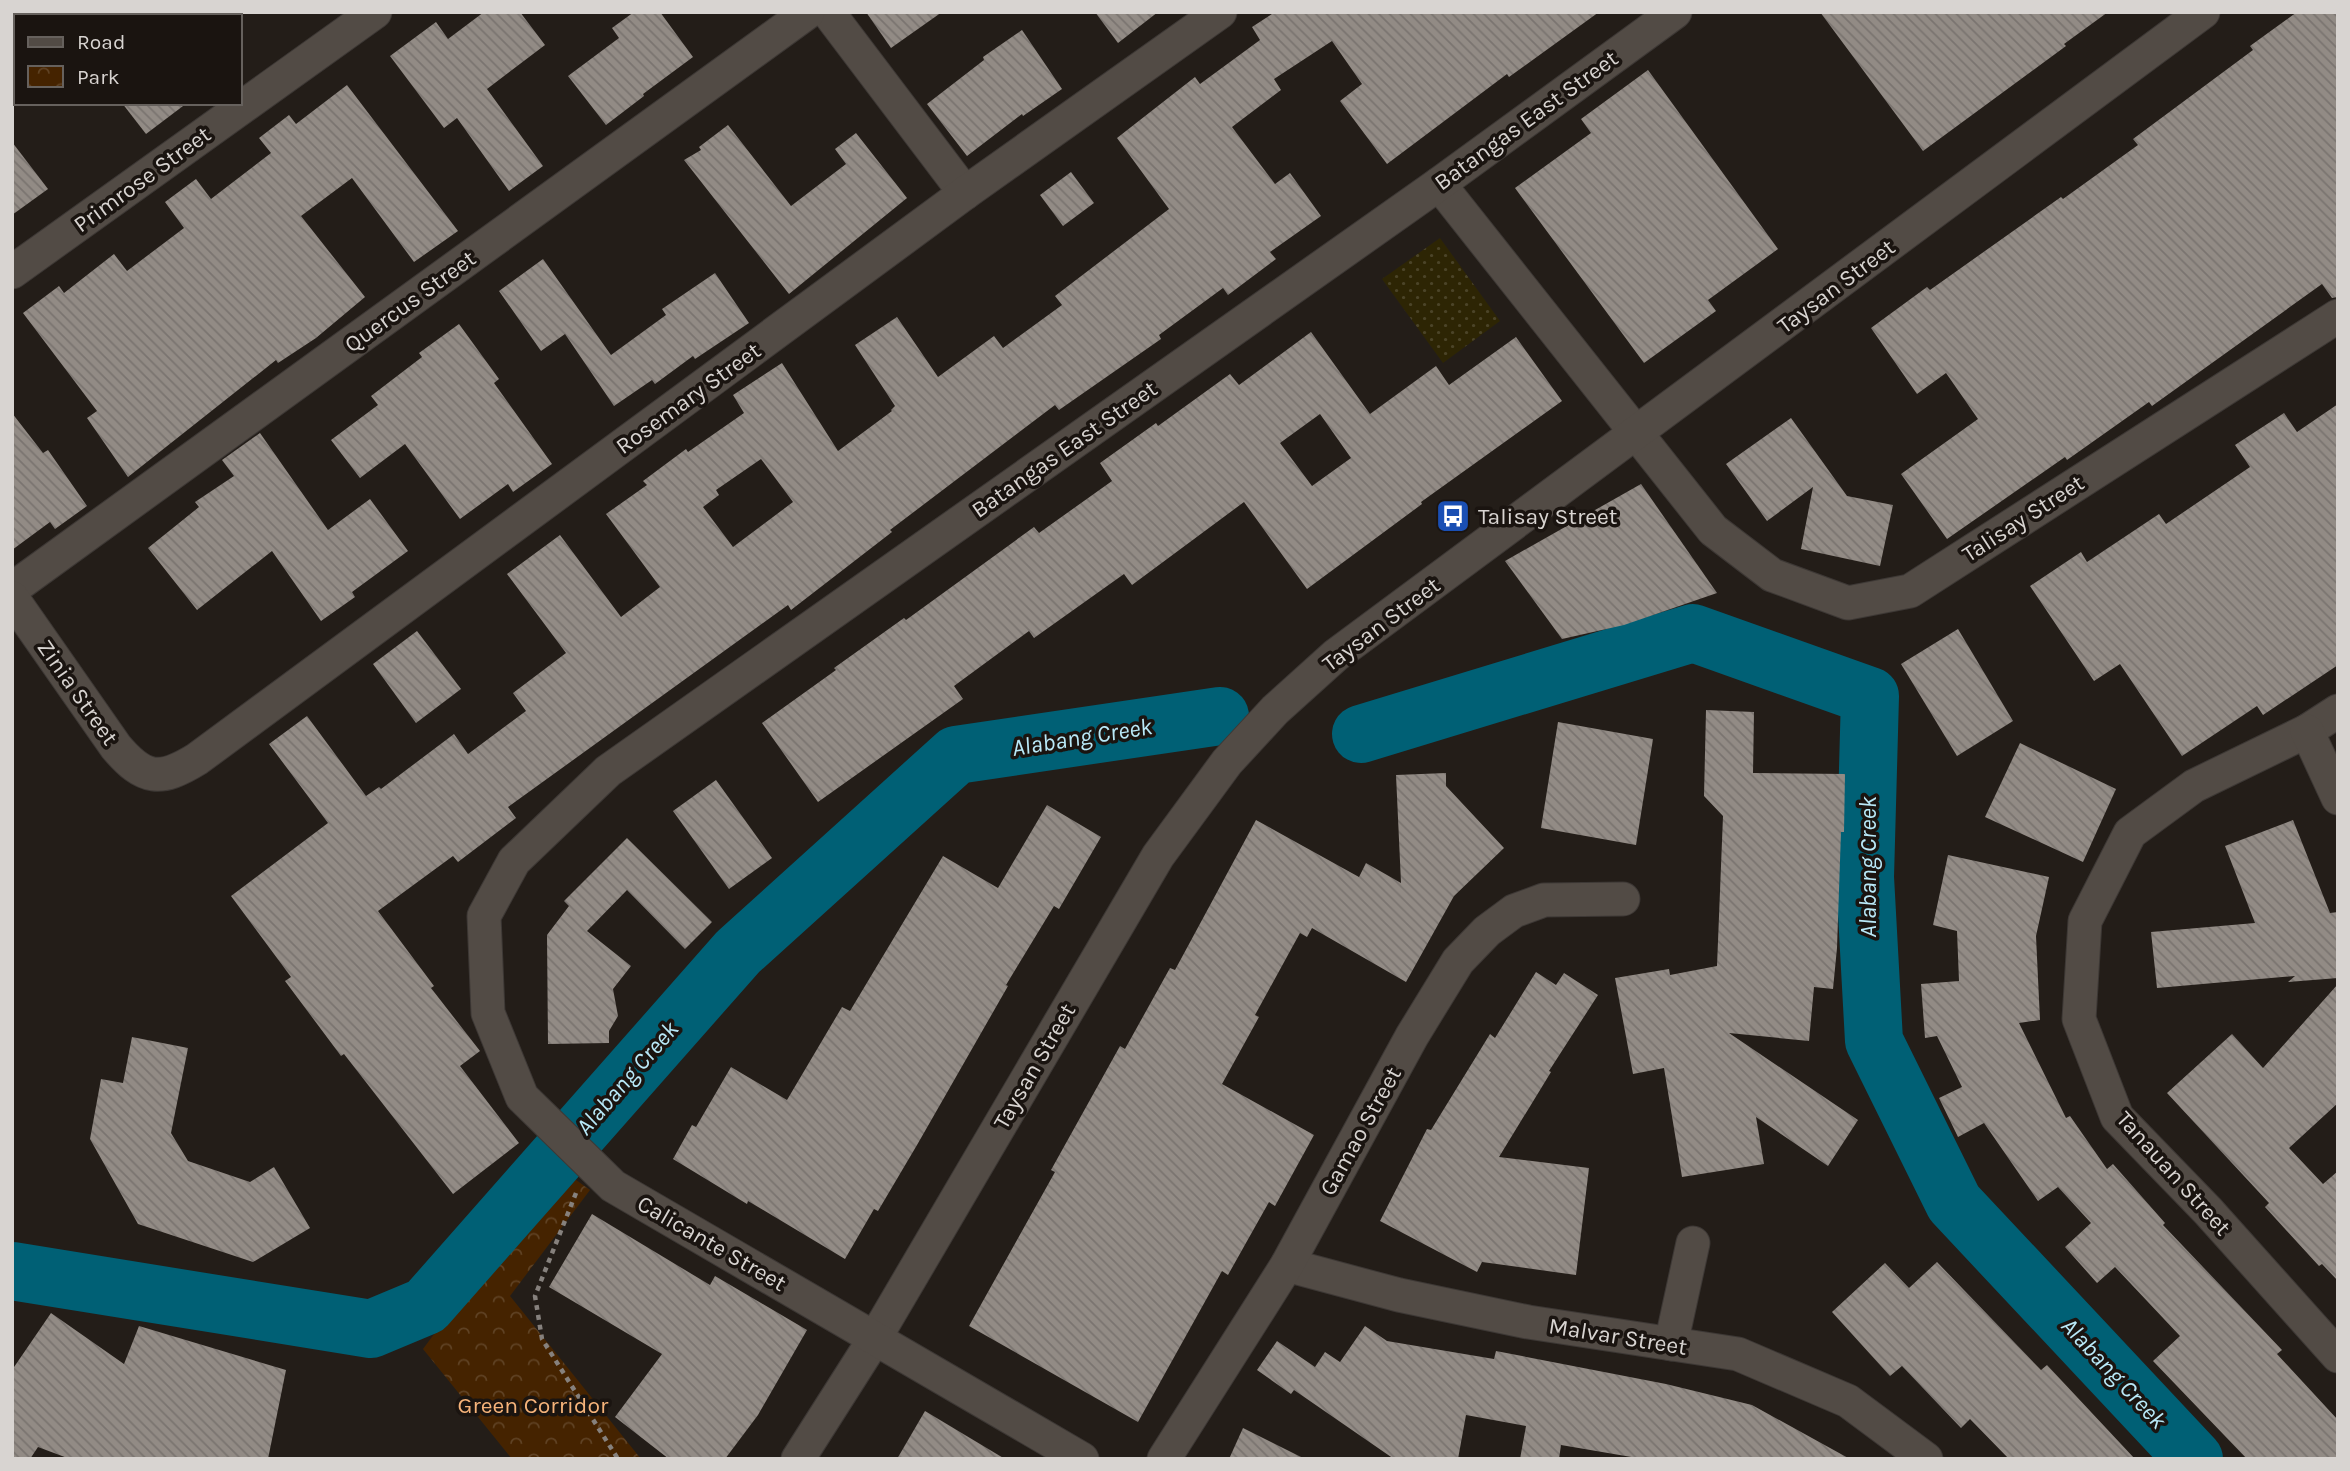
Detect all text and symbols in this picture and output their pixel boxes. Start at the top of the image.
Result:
legend [14,14,242,105]
text: Road [77,30,125,54]
street label: Batangas East Street [1429,45,1624,196]
text: Park [77,65,120,89]
street label: Primrose Street [69,120,216,238]
street label: Taysan Street [1772,233,1901,339]
street label: Quercus Street [339,245,481,358]
street label: Rosemary Street [611,337,766,460]
street label: Batangas East Street [966,375,1163,524]
street label: Talisay Street [1957,469,2089,568]
bus stop icon: Talisay Street [1434,497,1472,535]
place label: Talisay Street [1478,503,1618,530]
street label: Taysan Street [1317,571,1446,677]
street label: Zinia Street [31,634,124,750]
water label: Alabang Creek [1010,712,1155,762]
water label: Alabang Creek [1854,795,1882,938]
street label: Taysan Street [988,999,1081,1134]
water label: Alabang Creek [570,1015,685,1141]
street label: Gamao Street [1314,1062,1407,1200]
street label: Tanauan Street [2111,1106,2237,1241]
street label: Calicante Street [632,1190,791,1297]
street label: Malvar Street [1547,1312,1689,1361]
water label: Alabang Creek [2055,1312,2173,1435]
park label: Green Corridor [458,1392,609,1419]

